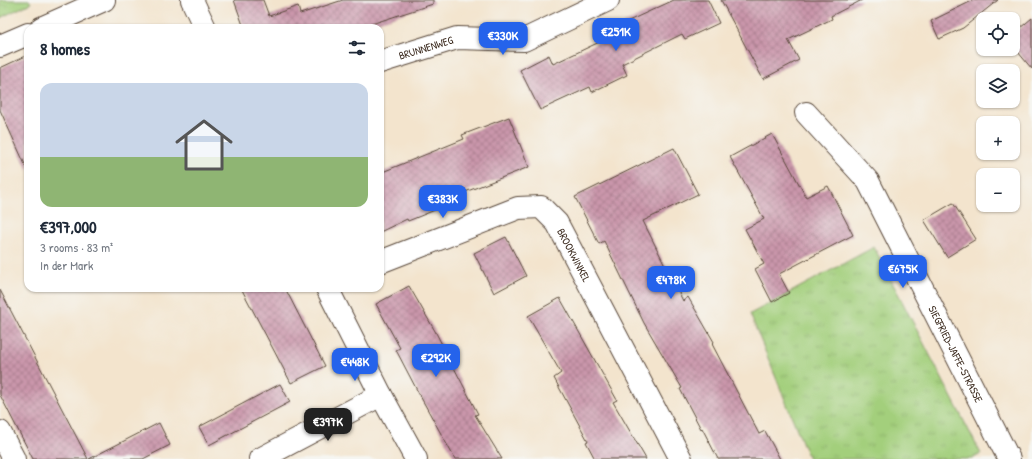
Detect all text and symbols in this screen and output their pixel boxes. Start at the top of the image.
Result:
map controls [976,12,1020,212]
button: locate [976,12,1020,56]
pin: €251K [588,18,644,52]
pin: €330K [475,22,531,56]
text: €251K [601,22,631,40]
text: €330K [488,26,518,44]
street label: BRUNNENWEG [397,32,455,63]
text: 8 homes [40,37,90,60]
icon: filters [346,37,368,59]
button: layers [976,64,1020,108]
icon: home [168,109,240,181]
button: + [976,116,1020,160]
button: − [976,168,1020,212]
pin: €383K [415,185,471,219]
text: €383K [428,189,458,207]
text: €397,000 [40,215,97,238]
street label: BROOKWINKEL [554,226,594,284]
text: 3 rooms · 83 m² [40,238,113,256]
pin: €675K [875,255,931,289]
text: In der Mark [40,256,93,274]
text: €675K [888,259,918,277]
pin: €478K [643,266,699,300]
text: €478K [656,270,686,288]
street label: SIEGFRIED-JAFFE-STRASSE [925,303,986,405]
pin: €292K [408,344,464,378]
pin: €448K [327,348,383,382]
text: €292K [421,348,451,366]
text: €448K [341,352,369,370]
pin: €397K [300,408,356,442]
text: €397K [313,412,343,430]

